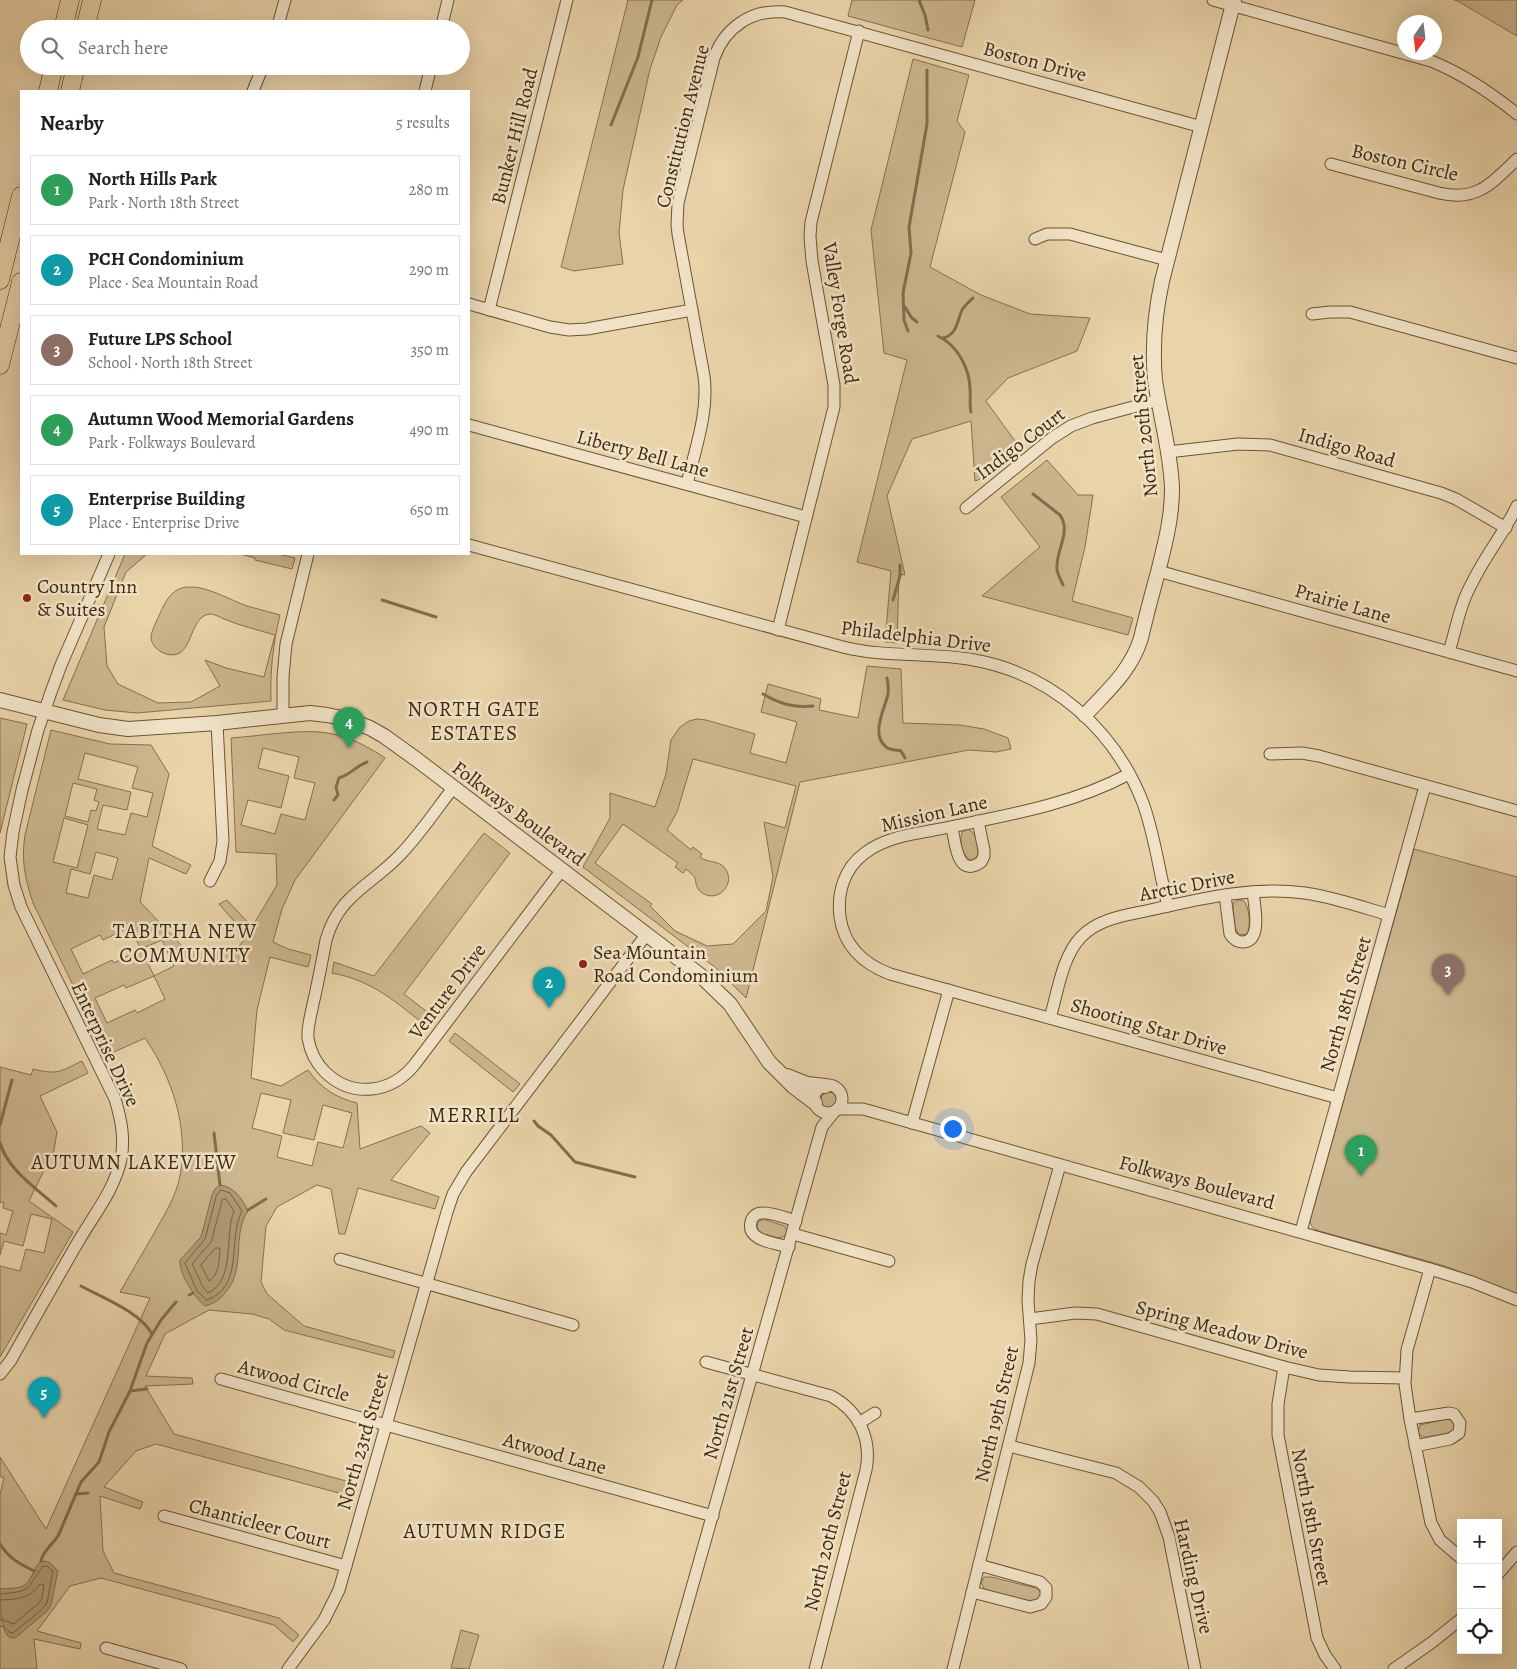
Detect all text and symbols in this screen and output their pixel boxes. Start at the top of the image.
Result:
north arrow [1397,15,1442,60]
search box [20,20,470,75]
icon: search [38,34,66,62]
text: Search here [78,35,168,61]
street label: Boston Drive [980,35,1090,88]
street label: Constitution Avenue [649,42,716,211]
street label: Bunker Hill Road [484,65,545,207]
text: Nearby [40,109,103,137]
text: 5 results [396,112,450,134]
street label: Boston Circle [1349,137,1461,188]
text: North Hills Park [88,166,217,192]
text: 1 [54,179,60,201]
text: 280 m [409,179,449,201]
text: Park · North 18th Street [88,192,239,214]
street label: Valley Forge Road [816,239,865,386]
text: PCH Condominium [88,246,244,272]
text: 2 [53,259,61,281]
text: 290 m [409,259,449,281]
text: Place · Sea Mountain Road [88,272,258,294]
text: Future LPS School [88,326,232,352]
text: 3 [54,339,60,361]
text: 350 m [410,339,449,361]
text: School · North 18th Street [88,352,253,374]
street label: North 20th Street [1123,353,1164,499]
street label: Indigo Court [970,401,1071,486]
text: Autumn Wood Memorial Gardens [88,406,354,432]
text: 4 [53,419,61,441]
text: 490 m [409,419,449,441]
street label: Indigo Road [1295,421,1399,474]
street label: Liberty Bell Lane [574,423,712,484]
text: Park · Folkways Boulevard [88,432,256,454]
text: Enterprise Building [88,486,245,512]
text: 5 [54,499,60,521]
text: 650 m [410,499,449,521]
text: Place · Enterprise Drive [88,512,240,534]
place label: Country Inn & Suites [37,573,137,623]
street label: Prairie Lane [1292,577,1394,630]
marker: Country Inn & Suites [21,592,33,604]
street label: Philadelphia Drive [839,614,993,659]
district label: NORTH GATE ESTATES [407,695,541,747]
pin: 4 [333,707,365,748]
street label: Folkways Boulevard [447,754,591,873]
street label: Mission Lane [878,788,990,839]
street label: Arctic Drive [1136,863,1237,908]
district label: TABITHA NEW COMMUNITY [113,917,257,969]
street label: North 18th Street [1313,933,1378,1075]
street label: Venture Drive [402,938,492,1045]
place label: Sea Mountain Road Condominium [593,939,759,989]
pin: 3 [1432,954,1464,995]
marker: Sea Mountain Road Condominium [577,958,589,970]
pin: 2 [533,967,565,1008]
street label: Enterprise Drive [65,977,146,1111]
street label: Shooting Star Drive [1068,991,1230,1062]
district label: MERRILL [428,1101,520,1129]
your location [940,1116,966,1142]
pin: 1 [1345,1135,1377,1176]
district label: AUTUMN LAKEVIEW [30,1148,237,1176]
street label: Folkways Boulevard [1116,1149,1278,1216]
street label: Spring Meadow Drive [1133,1293,1311,1366]
street label: North 21st Street [697,1323,760,1463]
street label: North 19th Street [968,1343,1025,1485]
street label: Atwood Circle [234,1352,353,1408]
street label: North 23rd Street [330,1369,395,1513]
pin: 5 [28,1377,60,1418]
street label: Atwood Lane [499,1426,610,1481]
street label: North 18th Street [1285,1446,1338,1589]
street label: North 20th Street [797,1468,858,1614]
street label: Chanticleer Court [186,1492,334,1555]
street label: Harding Drive [1167,1516,1220,1637]
district label: AUTUMN RIDGE [403,1517,566,1545]
map controls [1457,1519,1502,1654]
button: + [1457,1519,1502,1564]
button: − [1457,1564,1502,1609]
button: locate [1457,1609,1502,1654]

